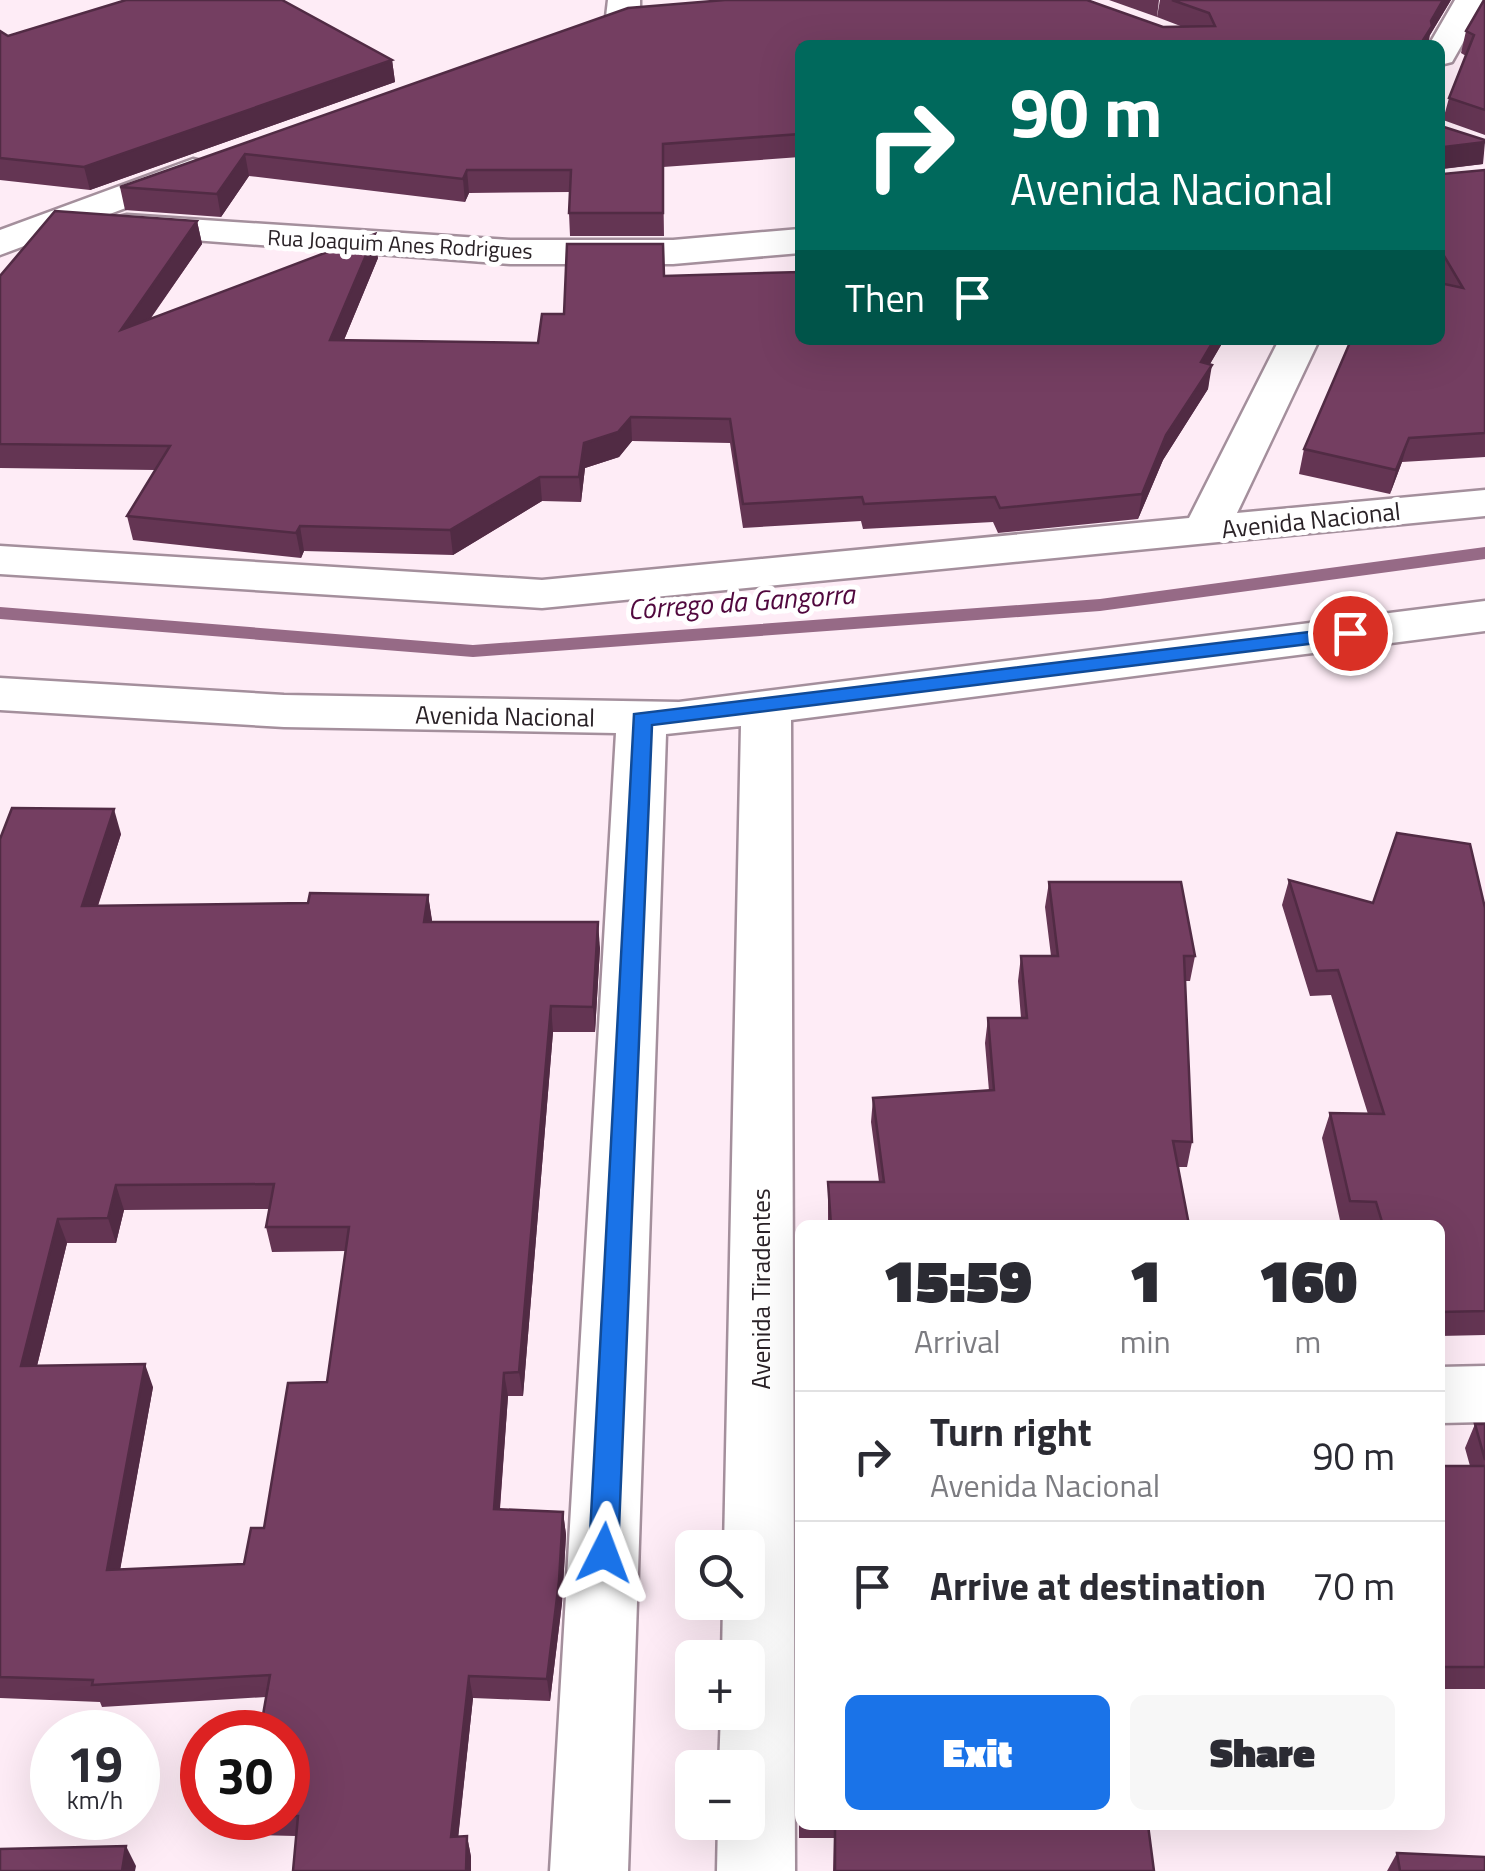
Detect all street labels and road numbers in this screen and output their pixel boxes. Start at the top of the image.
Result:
street label: Rua Joaquim Anes Rodrigues [266,220,534,268]
street label: Avenida Nacional [1220,492,1402,548]
street label: Avenida Nacional [415,695,595,737]
street label: Avenida Tiradentes [742,1188,780,1390]

